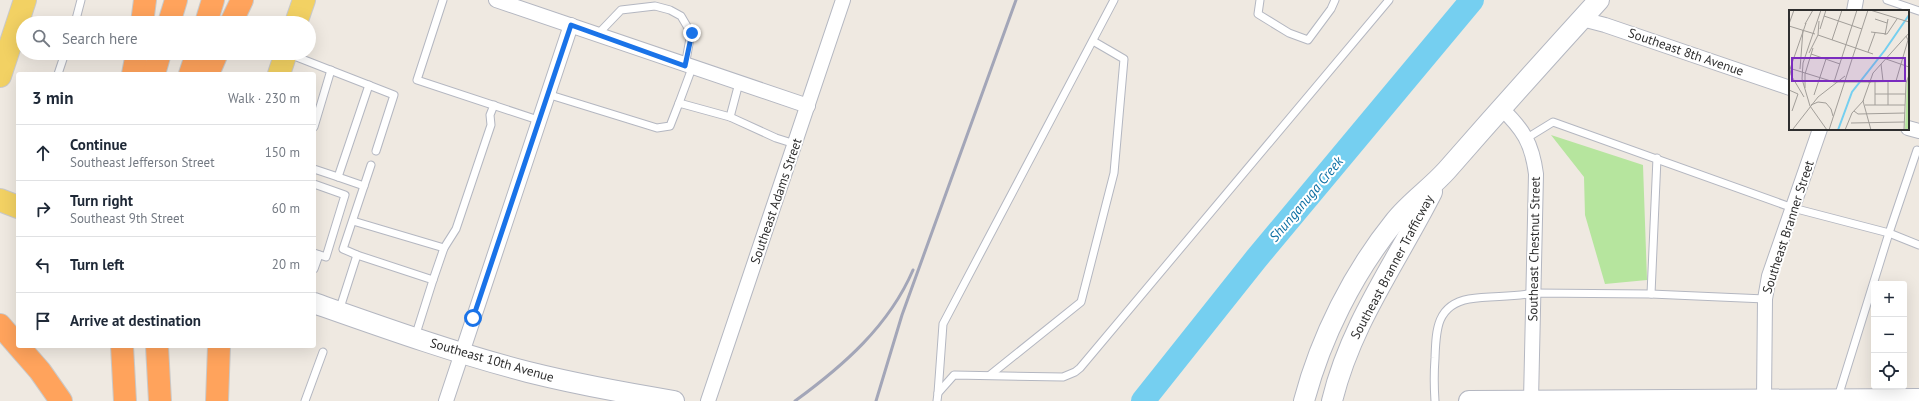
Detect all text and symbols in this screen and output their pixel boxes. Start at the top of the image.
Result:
inset map [1789,10,1909,130]
search box [16,16,316,60]
route end [683,24,701,42]
street label: Southeast 8th Avenue [1626,24,1746,80]
icon: search [30,27,52,49]
text: Search here [62,29,138,48]
text: 3 min [32,87,73,109]
text: Walk · 230 m [228,90,300,107]
text: Continue [70,135,127,154]
street label: Southeast Adams Street [746,135,806,266]
icon: ahead [32,142,54,164]
text: 150 m [265,144,300,161]
water label: Shunganuga Creek [1265,152,1347,245]
text: Southeast Jefferson Street [70,154,215,171]
street label: Southeast Branner Street [1758,158,1818,296]
street label: Southeast Chestnut Street [1524,176,1544,322]
text: Turn right [70,191,133,210]
street label: Southeast Branner Trafficway [1347,192,1437,342]
icon: right [32,198,54,220]
text: 60 m [272,200,300,217]
text: Southeast 9th Street [70,210,184,227]
icon: left [32,254,54,276]
text: Turn left [70,255,124,274]
text: 20 m [272,256,300,273]
map controls [1871,281,1907,389]
button: + [1871,281,1907,317]
route start [464,309,482,327]
icon: arrive [32,310,54,332]
text: Arrive at destination [70,311,201,330]
button: − [1871,317,1907,353]
street label: Southeast 10th Avenue [428,334,556,386]
button: locate [1871,353,1907,389]

